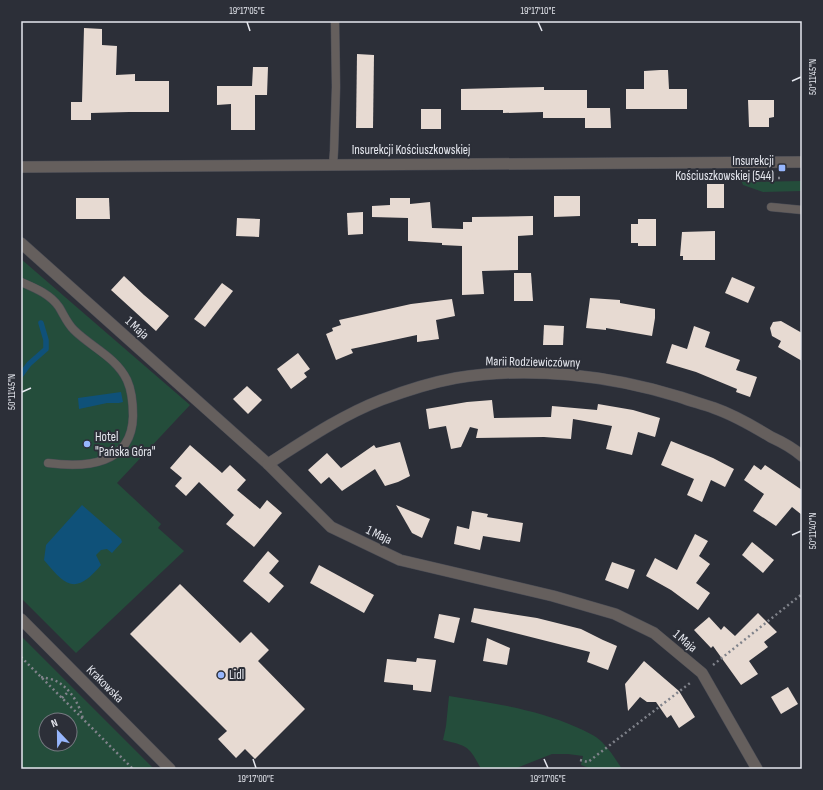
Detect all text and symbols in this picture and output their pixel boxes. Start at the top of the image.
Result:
text: 19°17'05"E [229,5,265,17]
text: 19°17'10"E [520,5,556,17]
text: 50°11'45"N [807,59,819,95]
street label: Insurekcji Kościuszkowskiej [352,142,470,158]
place label: Insurekcji Kościuszkowskiej (544) [675,153,774,184]
marker: Insurekcji Kościuszkowskiej (544) [777,163,787,173]
street label: 1 Maja [122,313,152,343]
street label: Marii Rodziewiczówny [485,353,581,371]
text: 50°11'45"N [6,374,18,410]
place label: Hotel "Pańska Góra" [95,429,156,460]
marker: Hotel "Pańska Góra" [82,439,92,449]
text: 50°11'40"N [807,513,819,549]
street label: 1 Maja [363,522,395,548]
street label: 1 Maja [670,626,700,656]
street label: Krakowska [83,662,127,706]
place label: Lidl [229,667,244,683]
marker: Lidl [216,670,226,680]
north arrow [38,712,78,752]
text: N [49,716,60,730]
text: 19°17'00"E [238,773,274,785]
text: 19°17'05"E [530,773,566,785]

